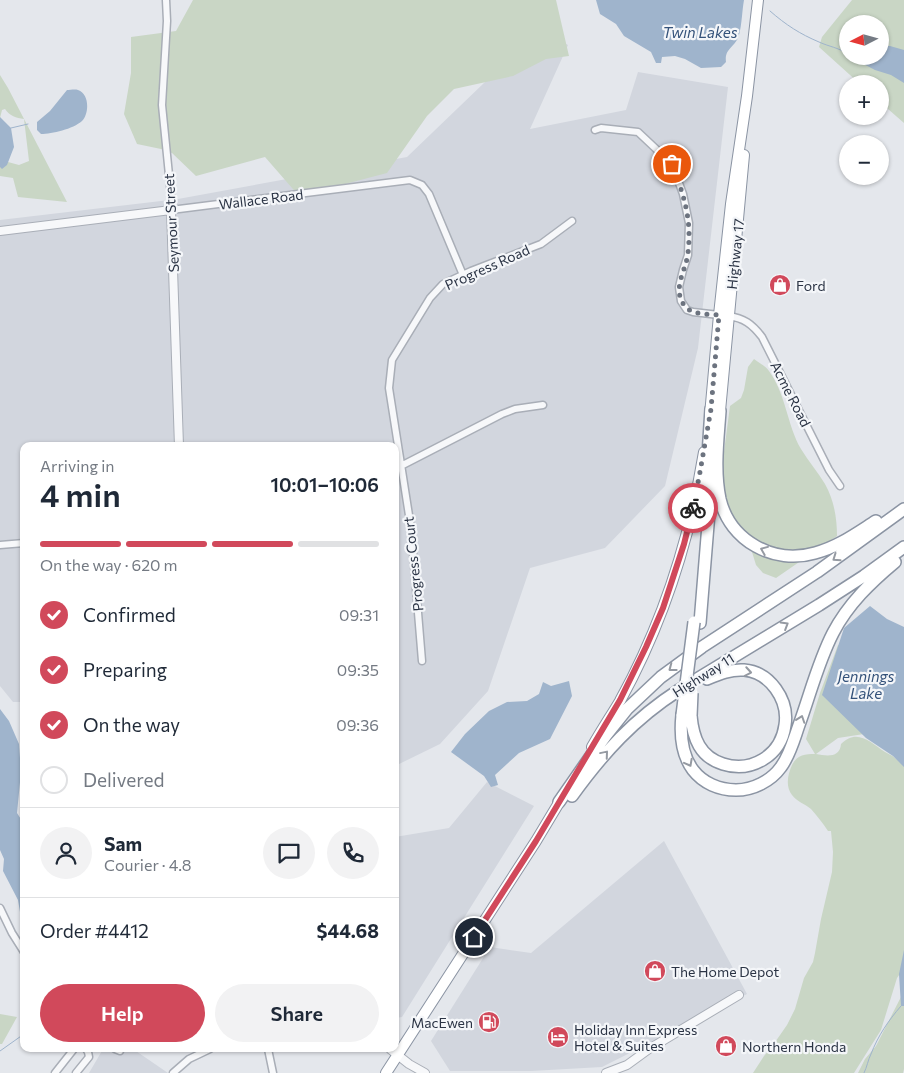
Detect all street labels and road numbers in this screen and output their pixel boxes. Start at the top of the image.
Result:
street label: Seymour Street [160,173,182,273]
street label: Wallace Road [218,185,304,213]
street label: Highway 17 [723,218,747,290]
street label: Progress Road [442,241,532,293]
street label: Acme Road [767,358,815,430]
street label: Progress Court [400,515,426,612]
street label: Highway 11 [669,649,737,701]

